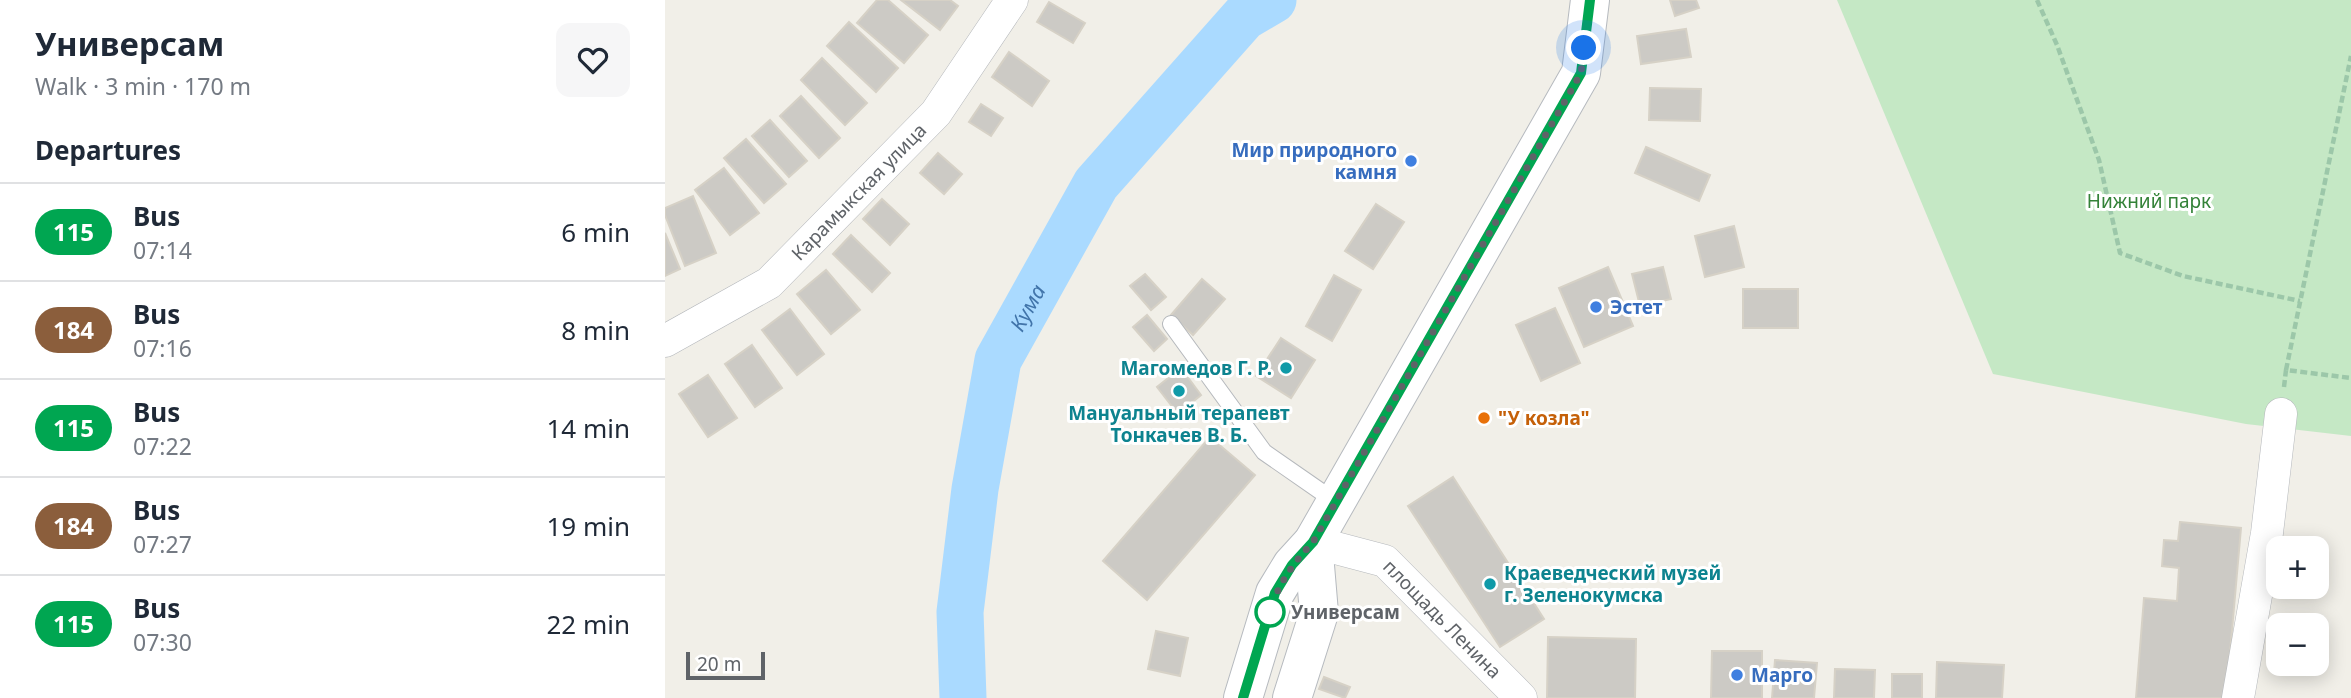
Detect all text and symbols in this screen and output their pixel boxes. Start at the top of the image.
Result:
text: Универсам [35,21,224,66]
button: heart [556,23,630,97]
your location [1566,30,1601,65]
text: Walk · 3 min · 170 m [35,70,251,102]
street label: Карамыкская улица [785,117,932,266]
text: Departures [35,132,181,168]
place label: Мир природного камня [1231,137,1397,185]
marker: Мир природного камня [1403,153,1419,169]
park label: Нижний парк [2087,188,2211,214]
text: Bus [133,198,180,234]
text: 6 min [561,214,630,250]
text: 115 [53,215,94,248]
text: 07:14 [133,234,192,266]
water label: Кума [1003,279,1051,336]
place label: Эстет [1610,294,1663,320]
text: Bus [133,296,180,332]
marker: Эстет [1588,299,1604,315]
text: 8 min [561,312,630,348]
text: 184 [53,313,94,346]
text: 07:16 [133,332,192,364]
place label: Магомедов Г. Р. [1120,355,1272,381]
marker: Магомедов Г. Р. [1278,360,1294,376]
marker: Мануальный терапевт Тонкачев В. Б. [1171,383,1187,399]
text: Bus [133,394,180,430]
place label: Мануальный терапевт Тонкачев В. Б. [1068,400,1290,448]
place label: "У козла" [1498,405,1590,431]
text: 14 min [546,410,630,446]
marker: "У козла" [1476,410,1492,426]
text: 115 [53,411,94,444]
text: 07:22 [133,430,192,462]
text: Bus [133,492,180,528]
text: 19 min [546,508,630,544]
text: 184 [53,509,94,542]
text: 07:27 [133,528,192,560]
map controls [2266,536,2329,676]
button: + [2266,536,2329,599]
street label: площадь Ленина [1378,554,1507,684]
place label: Краеведческий музей г. Зеленокумска [1504,560,1721,608]
marker: Краеведческий музей г. Зеленокумска [1482,576,1498,592]
text: Bus [133,590,180,626]
marker: Универсам [1255,597,1285,627]
place label: Универсам [1291,599,1400,625]
text: 22 min [546,606,630,642]
text: 115 [53,607,94,640]
button: − [2266,613,2329,676]
text: 07:30 [133,626,192,658]
scale bar [686,649,765,681]
text: 20 m [697,651,741,677]
place label: Марго [1751,662,1813,688]
marker: Марго [1729,667,1745,683]

